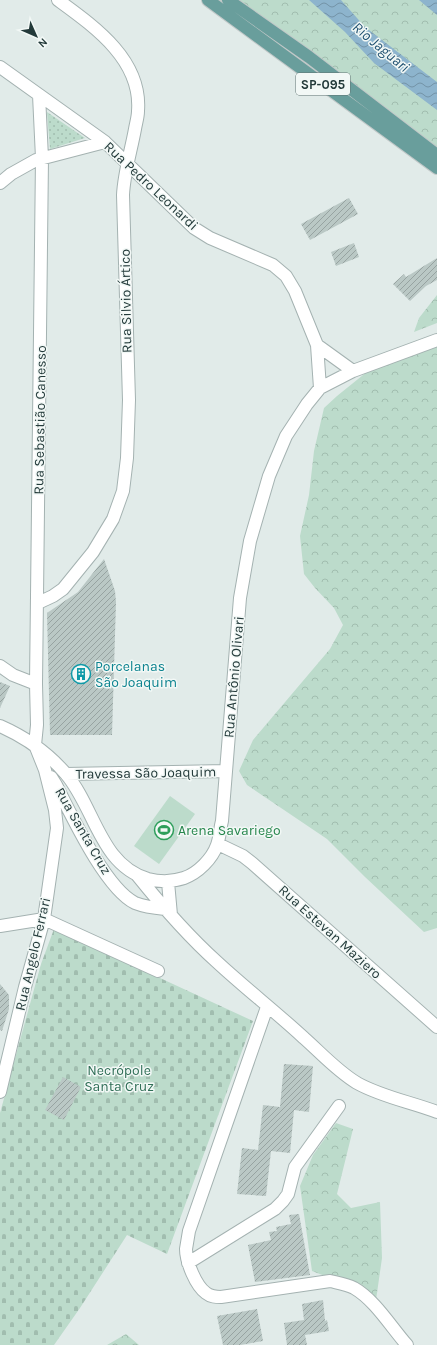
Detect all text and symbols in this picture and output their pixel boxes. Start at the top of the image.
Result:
north arrow [16,16,56,56]
water label: Rio Jaguari [349,18,413,76]
text: N [35,35,50,50]
road number: SP-095 [296,73,350,95]
street label: Rua Pedro Leonardi [100,138,202,234]
street label: Rua Silvio Ártico [116,249,135,353]
street label: Rua Sebastião Canesso [30,345,50,495]
street label: Rua Antônio Olivari [220,615,248,739]
place label: Porcelanas São Joaquim [95,658,177,691]
building icon: Porcelanas São Joaquim [70,663,92,685]
street label: Travessa São Joaquim [75,763,217,783]
street label: Rua Santa Cruz [51,784,115,878]
sports icon: Arena Savariego [153,819,175,841]
place label: Arena Savariego [178,822,281,839]
street label: Rua Estevan Maziero [275,881,385,983]
street label: Rua Angelo Ferrari [12,896,54,1012]
park label: Necrópole Santa Cruz [84,1062,154,1095]

